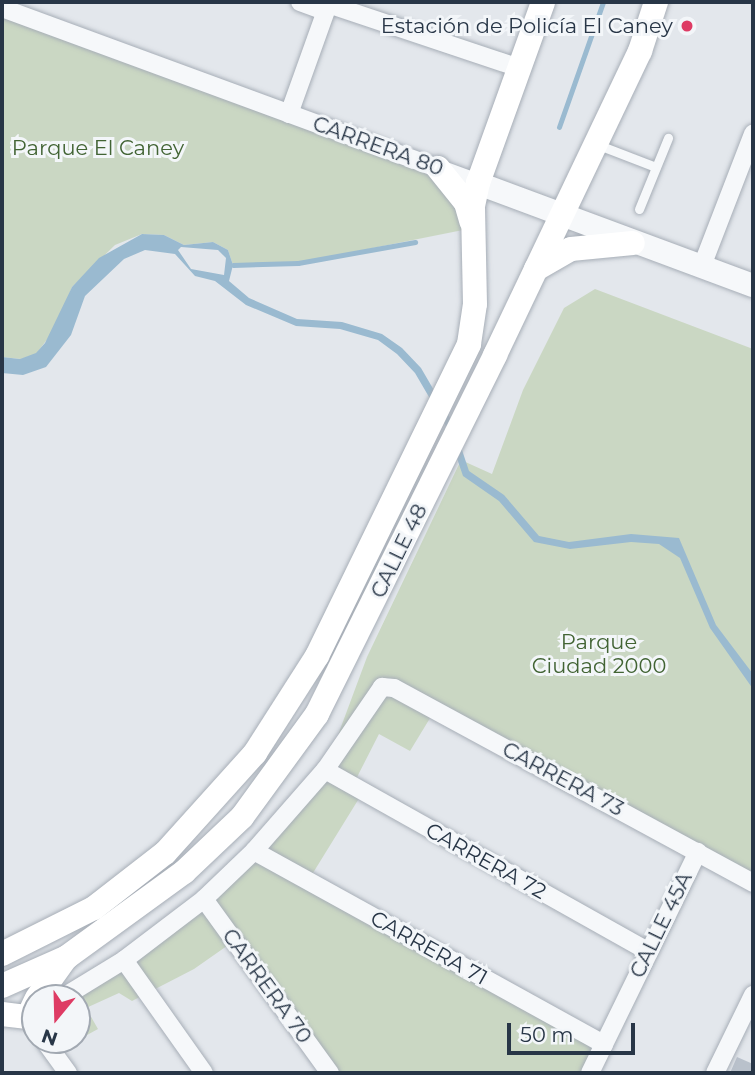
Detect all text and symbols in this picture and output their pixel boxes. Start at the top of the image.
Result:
place label: Estación de Policía El Caney [381,13,673,39]
marker: Estación de Policía El Caney [679,18,695,34]
street label: CARRERA 80 [309,111,447,181]
park label: Parque El Caney [12,135,184,161]
street label: CALLE 48 [365,500,433,602]
park label: Parque Ciudad 2000 [532,629,666,679]
street label: CARRERA 73 [498,736,628,822]
street label: CARRERA 72 [421,817,551,905]
street label: CALLE 45A [625,868,697,982]
street label: CARRERA 71 [366,905,492,991]
street label: CARRERA 70 [217,924,317,1048]
north arrow [21,984,91,1054]
scale bar [510,1009,638,1052]
text: 50 m [520,1022,574,1047]
text: N [39,1024,61,1051]

